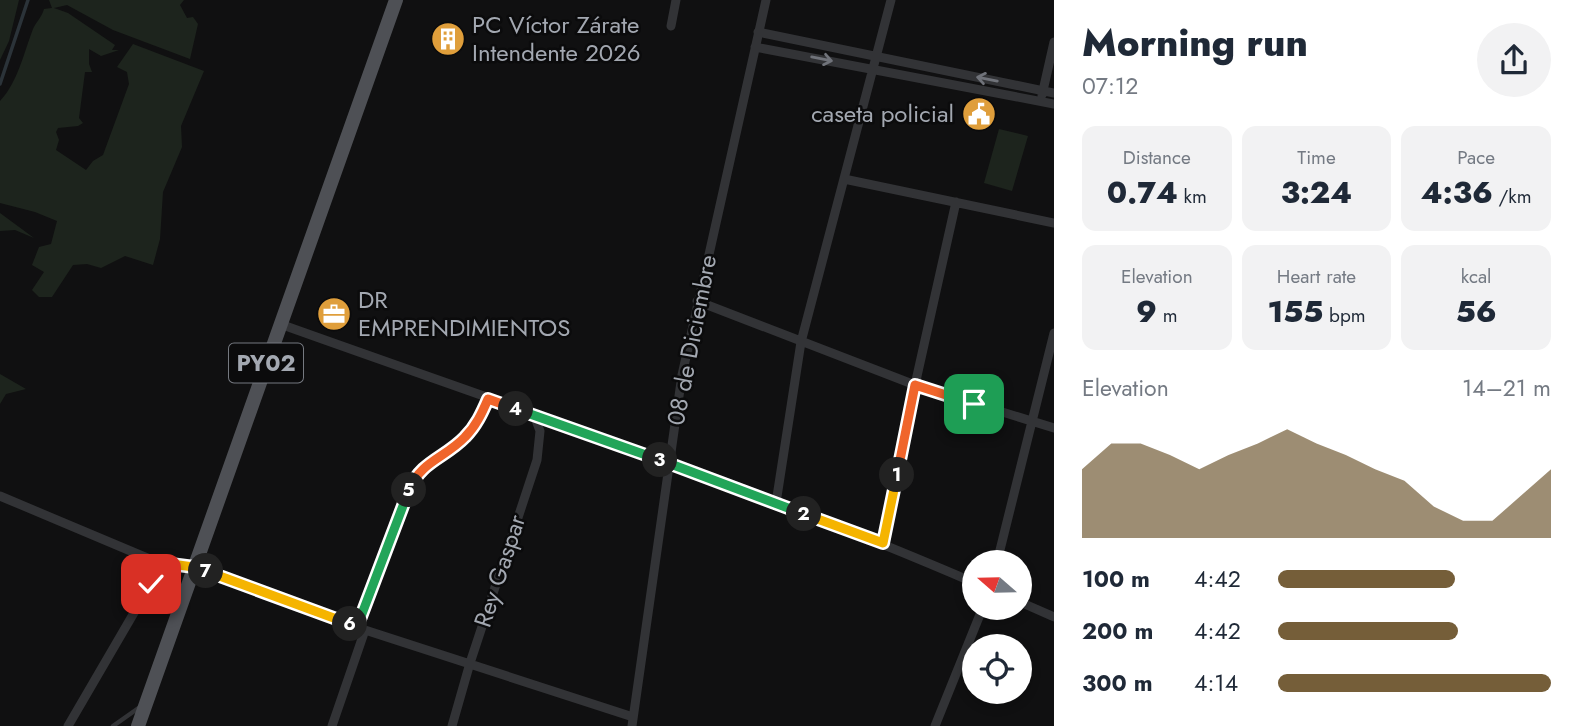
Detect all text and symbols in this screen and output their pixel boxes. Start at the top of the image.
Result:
place label: PC Víctor Zárate Intendente 2026 [472,7,641,70]
text: Morning run [1082,15,1308,70]
building icon: PC Víctor Zárate Intendente 2026 [429,20,467,58]
button: share [1477,23,1551,97]
one-way arrow [810,53,833,67]
text: 07:12 [1082,69,1138,103]
one-way arrow [976,72,999,86]
public building icon: caseta policial [960,95,998,133]
place label: caseta policial [811,96,954,131]
text: Distance [1123,144,1191,171]
text: Time [1297,144,1336,171]
text: Pace [1457,144,1495,171]
text: 0.74 [1107,171,1178,214]
text: 3:24 [1281,171,1352,214]
text: 4:36 [1421,171,1493,214]
text: km [1178,183,1207,210]
text: /km [1493,183,1532,210]
street label: 08 de Diciembre [658,252,725,428]
text: Elevation [1121,263,1193,290]
text: Heart rate [1277,263,1356,290]
text: kcal [1461,263,1492,290]
place label: DR EMPRENDIMIENTOS [358,282,570,345]
text: 9 [1136,290,1157,333]
text: 155 [1267,290,1323,333]
text: 56 [1456,290,1497,333]
office icon: DR EMPRENDIMIENTOS [315,295,353,333]
text: m [1157,302,1178,329]
text: bpm [1323,302,1366,329]
road number: PY02 [229,344,303,382]
text: Elevation [1082,371,1169,405]
text: 14–21 m [1462,371,1551,405]
pin [944,374,1004,434]
icon: arrive [955,385,993,423]
pin: 4 [498,392,534,426]
text: 4 [509,395,522,422]
pin: 3 [642,442,678,477]
text: 3 [654,446,665,473]
pin: 1 [880,458,914,492]
text: 1 [892,461,901,488]
pin: 5 [392,472,426,508]
text: 5 [402,476,415,503]
pin: 2 [786,496,822,532]
text: 2 [797,500,810,527]
street label: Rey Gaspar [465,509,534,632]
north arrow [962,550,1032,620]
map controls [962,550,1032,704]
pin [121,554,181,614]
pin: 7 [188,554,224,588]
text: 7 [200,557,211,584]
text: 100 m [1082,562,1150,596]
text: 4:42 [1194,562,1241,596]
icon: check [132,565,170,603]
pin: 6 [332,606,368,642]
text: 6 [343,610,356,637]
text: 200 m [1082,614,1153,648]
text: 4:42 [1194,614,1241,648]
button: locate [962,634,1032,704]
text: 300 m [1082,666,1153,700]
text: 4:14 [1194,666,1238,700]

